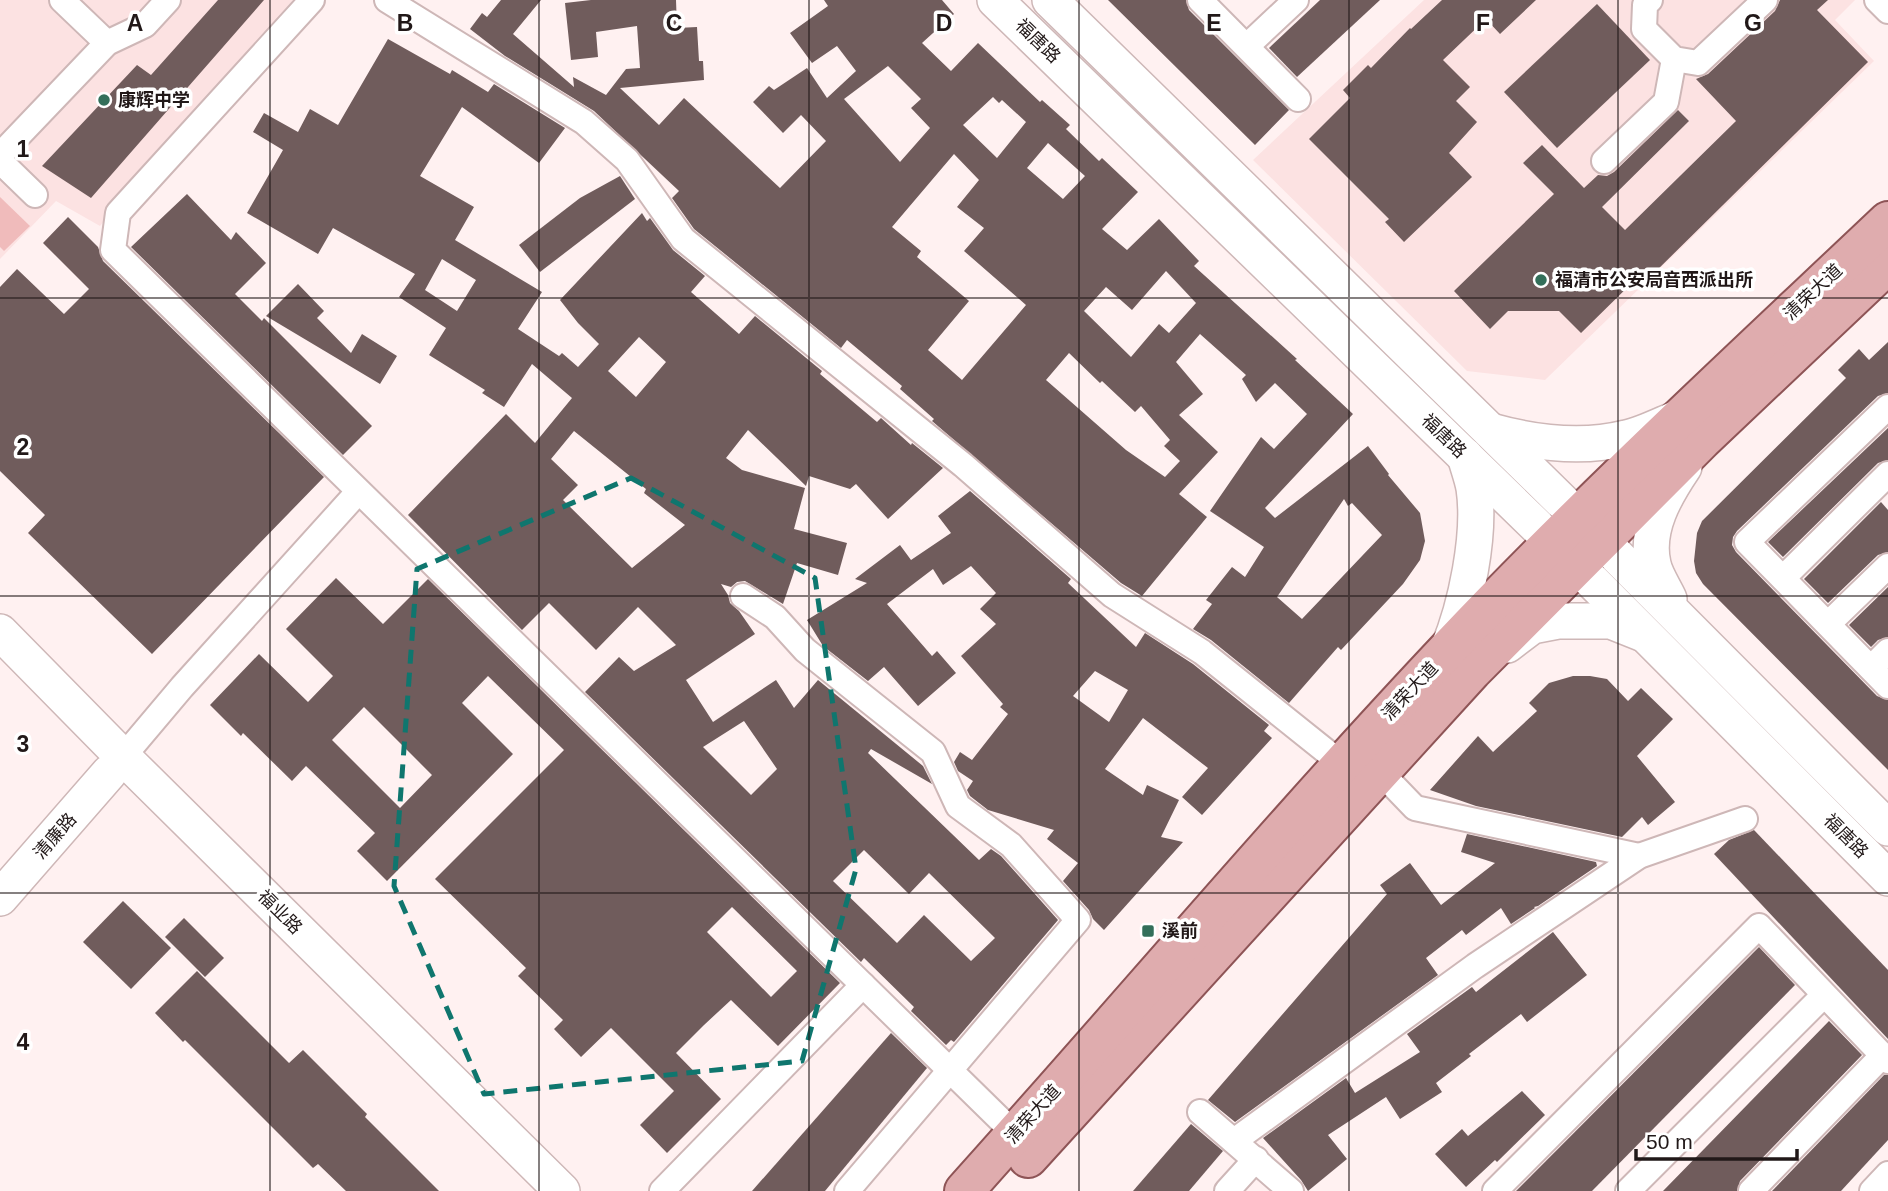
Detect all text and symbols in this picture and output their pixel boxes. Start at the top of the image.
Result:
text: A [127,10,143,36]
text: B [397,10,413,36]
text: C [666,10,682,36]
text: D [936,10,952,36]
text: E [1206,10,1222,36]
text: F [1476,10,1490,36]
text: G [1744,10,1762,36]
street label: 福唐路 [1012,15,1064,67]
place label: 康辉中学 [118,90,190,110]
marker: 康辉中学 [96,92,112,108]
text: 1 [17,136,30,162]
street label: 清荣大道 [1780,260,1846,324]
place label: 福清市公安局音西派出所 [1555,270,1753,290]
marker: 福清市公安局音西派出所 [1533,272,1549,288]
street label: 福唐路 [1418,410,1470,462]
text: 2 [17,434,29,460]
street label: 清荣大道 [1378,658,1442,724]
text: 3 [17,731,29,757]
street label: 清廉路 [30,809,80,863]
street label: 福唐路 [1820,810,1872,862]
street label: 福业路 [254,886,306,938]
place label: 溪前 [1162,921,1198,941]
marker: 溪前 [1140,923,1156,939]
text: 4 [17,1029,30,1055]
street label: 清荣大道 [1001,1081,1065,1147]
scale bar [1636,1118,1797,1162]
text: 50 m [1646,1130,1693,1153]

